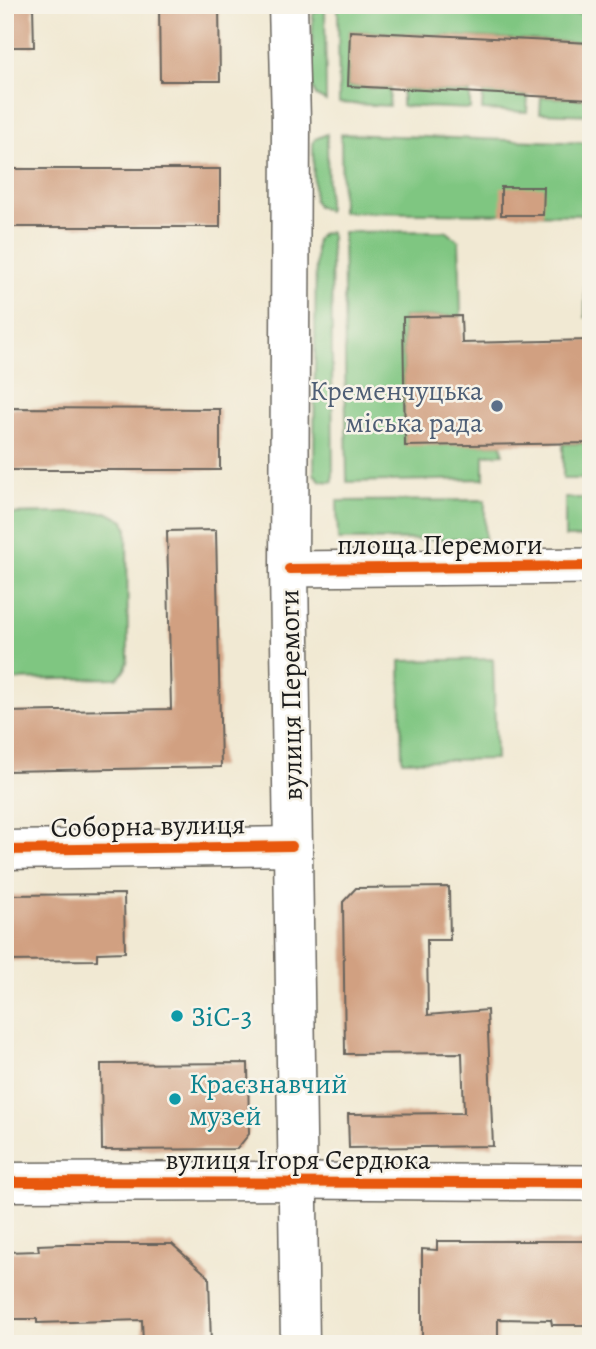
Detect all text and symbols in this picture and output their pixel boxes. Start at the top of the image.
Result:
place label: Кременчуцька міська рада [310,372,483,442]
marker: Кременчуцька міська рада [489,398,505,414]
street label: площа Перемоги [337,526,543,564]
street label: вулиця Перемоги [270,589,312,801]
street label: Соборна вулиця [50,805,246,847]
place label: ЗіС-3 [191,998,252,1036]
marker: ЗіС-3 [169,1008,185,1024]
place label: Краєзнавчий музей [189,1065,348,1135]
marker: Краєзнавчий музей [167,1091,183,1107]
street label: вулиця Ігоря Сердюка [165,1141,431,1179]

